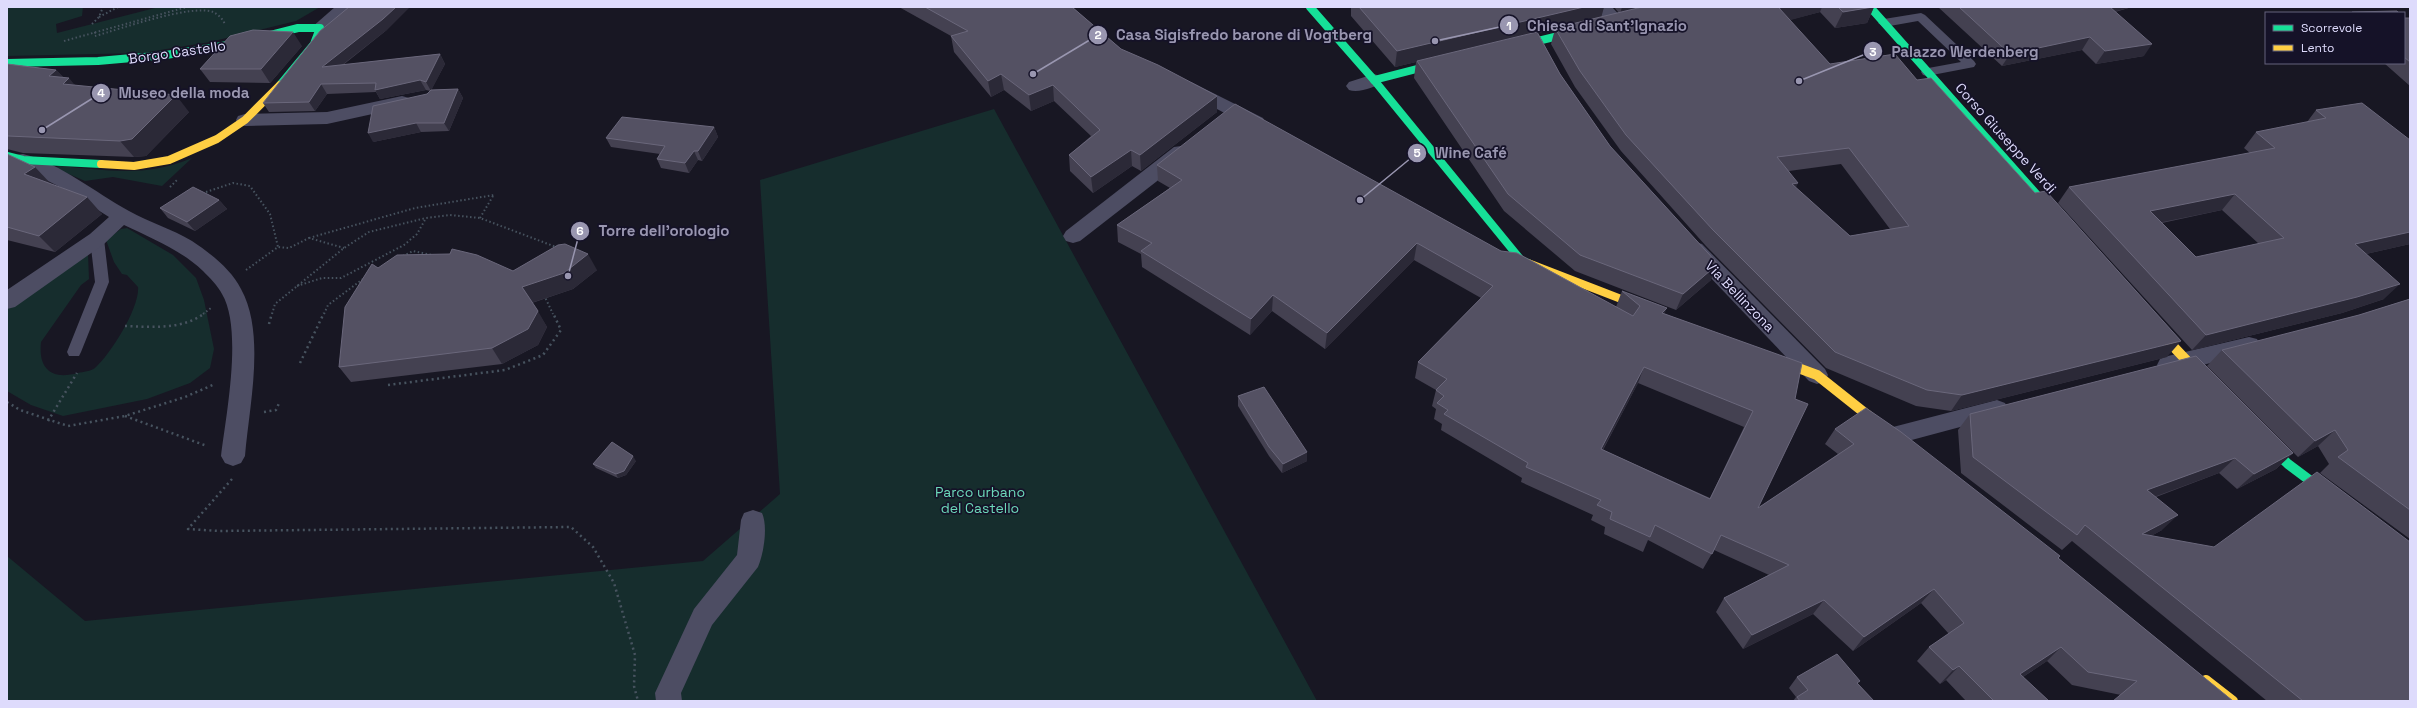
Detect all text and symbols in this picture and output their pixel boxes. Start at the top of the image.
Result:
callout: Chiesa di Sant'Ignazio [1499,12,1695,39]
legend [2265,12,2405,64]
text: Chiesa di Sant'Ignazio [1527,16,1687,35]
text: 1 [1506,18,1512,34]
text: Scorrevole [2301,20,2362,36]
callout: Casa Sigisfredo barone di Vogtberg [1088,22,1380,49]
text: Casa Sigisfredo barone di Vogtberg [1116,25,1372,44]
text: 2 [1094,27,1102,43]
street label: Borgo Castello [127,36,227,68]
callout: Palazzo Werdenberg [1863,38,2046,65]
text: Lento [2301,40,2335,56]
text: Palazzo Werdenberg [1891,42,2039,61]
text: 3 [1869,44,1877,60]
callout: Museo della moda [91,79,258,106]
street label: Corso Giuseppe Verdi [1951,79,2061,197]
text: Museo della moda [119,83,250,102]
text: 4 [97,85,105,101]
callout: Wine Café [1407,139,1515,166]
text: Wine Café [1435,143,1507,162]
text: 5 [1413,145,1421,161]
callout: Torre dell'orologio [570,217,737,244]
text: Torre dell'orologio [599,221,729,240]
text: 6 [576,223,584,239]
street label: Via Bellinzona [1701,256,1779,336]
park label: Parco urbano del Castello [935,483,1025,517]

